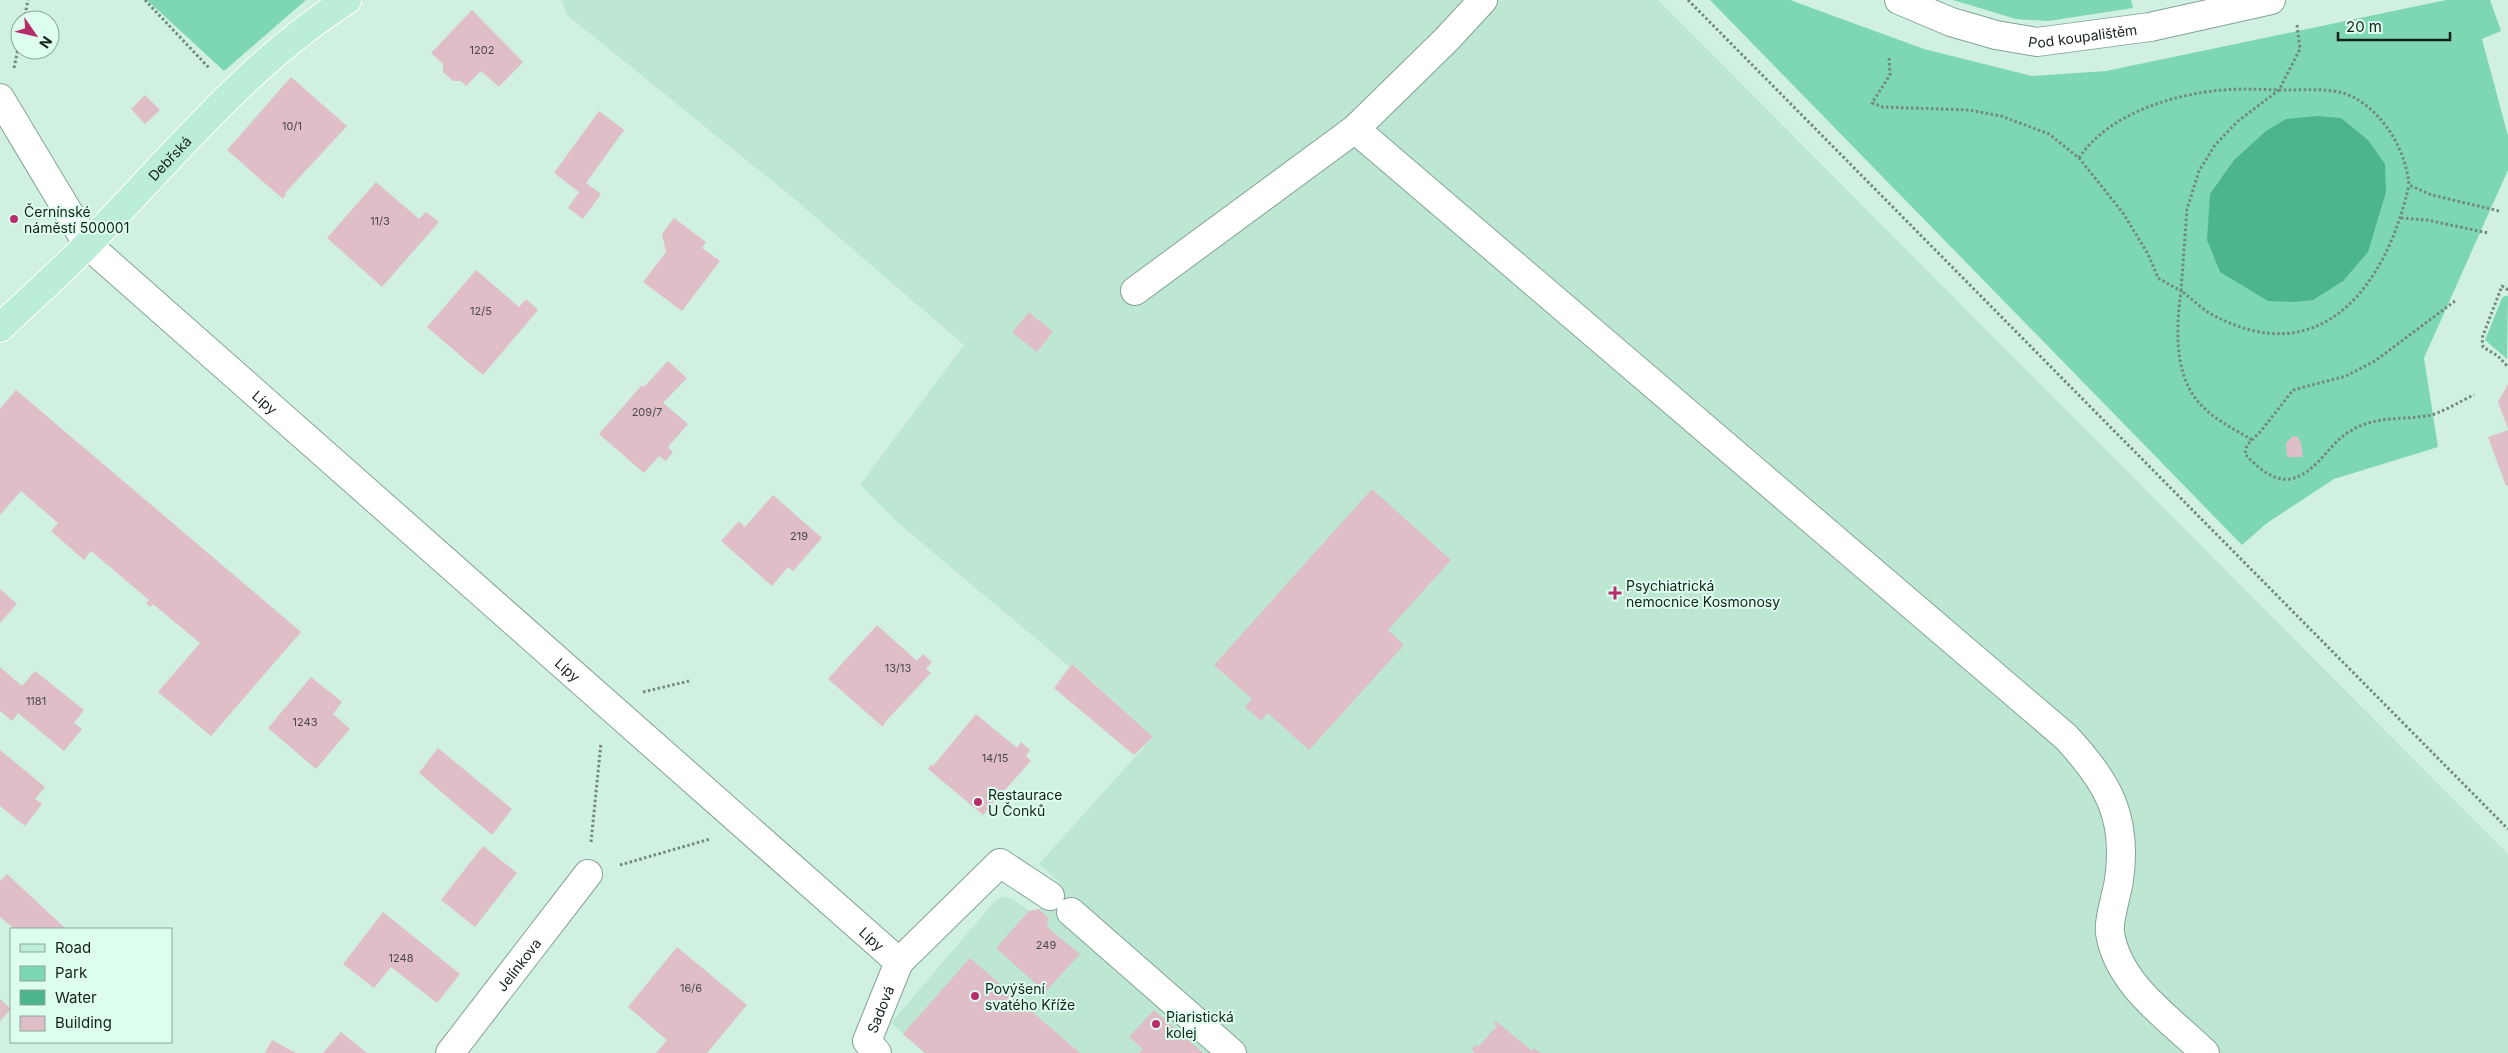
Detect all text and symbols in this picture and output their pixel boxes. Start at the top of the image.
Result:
north arrow [10,10,60,60]
scale bar [2338,10,2450,42]
text: 20 m [2346,17,2382,36]
street label: Pod koupalištěm [2027,20,2138,50]
text: N [36,33,56,52]
house number: 1202 [470,43,494,57]
house number: 10/1 [282,119,302,133]
street label: Debřská [144,132,194,184]
place label: Černínské náměstí 500001 [24,203,129,236]
marker: Černínské náměstí 500001 [8,213,20,225]
house number: 11/3 [370,214,390,228]
house number: 12/5 [470,304,492,318]
street label: Lípy [249,386,281,417]
house number: 209/7 [632,405,662,419]
house number: 219 [790,529,808,543]
place label: Psychiatrická nemocnice Kosmonosy [1626,577,1780,610]
marker: Psychiatrická nemocnice Kosmonosy [1608,586,1622,600]
street label: Lípy [552,654,584,685]
house number: 13/13 [885,661,911,675]
house number: 1181 [26,694,46,708]
house number: 1243 [293,715,318,729]
house number: 14/15 [982,751,1009,765]
place label: Restaurace U Čonků [988,786,1062,819]
marker: Restaurace U Čonků [972,796,984,808]
street label: Lípy [856,923,888,954]
legend [10,928,172,1043]
street label: Jelínkova [493,934,544,994]
text: Road [55,938,91,957]
house number: 249 [1036,938,1056,952]
house number: 1248 [389,951,414,965]
text: Park [55,963,88,982]
place label: Povýšení svatého Kříže [985,980,1075,1013]
house number: 16/6 [680,981,702,995]
street label: Sadová [863,983,897,1035]
text: Water [55,988,97,1007]
marker: Povýšení svatého Kříže [969,990,981,1002]
place label: Piaristická kolej [1166,1008,1234,1041]
text: Building [55,1013,112,1032]
marker: Piaristická kolej [1150,1018,1162,1030]

